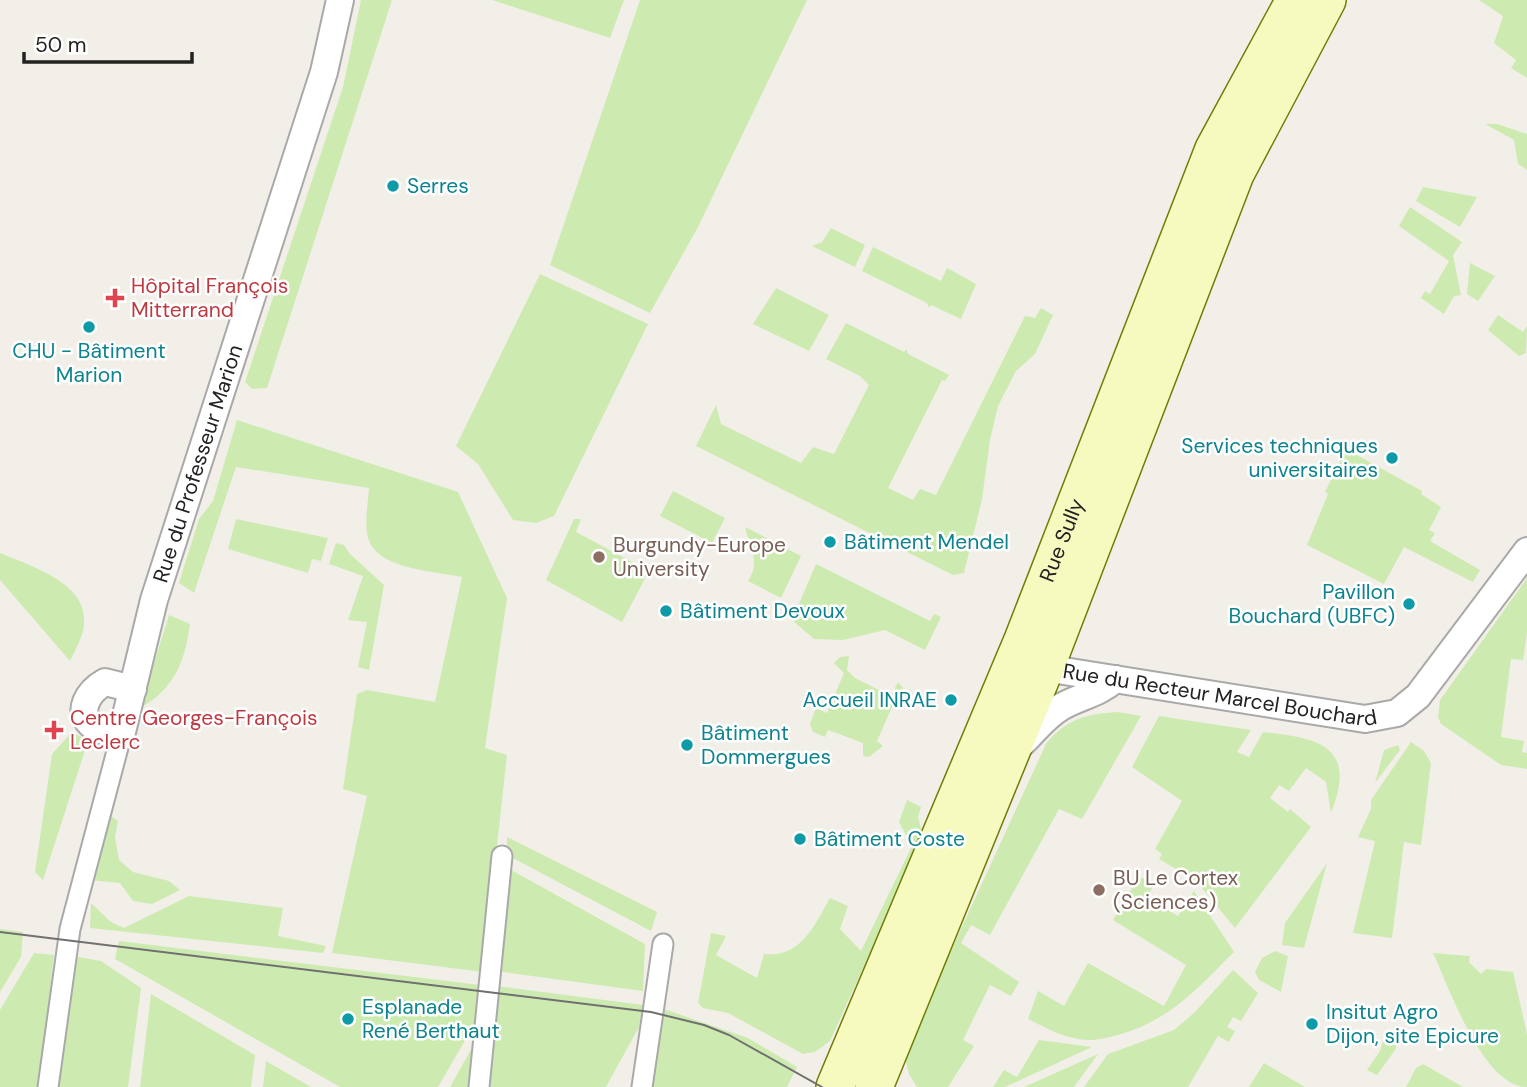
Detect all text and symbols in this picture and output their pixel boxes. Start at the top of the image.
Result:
scale bar [24,21,192,65]
text: 50 m [35,31,86,59]
place label: Serres [407,172,469,200]
marker: Serres [385,178,401,194]
place label: Hôpital François Mitterrand [131,272,288,324]
marker: Hôpital François Mitterrand [105,288,125,308]
marker: CHU - Bâtiment Marion [81,319,97,335]
place label: CHU - Bâtiment Marion [12,337,166,389]
street label: Rue du Professeur Marion [147,341,249,586]
place label: Services techniques universitaires [1181,432,1378,484]
marker: Services techniques universitaires [1384,450,1400,466]
street label: Rue Sully [1033,494,1091,586]
place label: Bâtiment Mendel [844,528,1009,556]
place label: Burgundy-Europe University [613,531,786,583]
marker: Bâtiment Mendel [822,534,838,550]
marker: Burgundy-Europe University [591,549,607,565]
place label: Pavillon Bouchard (UBFC) [1228,578,1395,630]
marker: Pavillon Bouchard (UBFC) [1401,596,1417,612]
place label: Bâtiment Devoux [680,597,845,625]
marker: Bâtiment Devoux [658,603,674,619]
street label: Rue du Recteur Marcel Bouchard [1061,657,1379,733]
place label: Accueil INRAE [803,686,937,714]
marker: Accueil INRAE [943,692,959,708]
place label: Centre Georges-François Leclerc [70,704,318,756]
place label: Bâtiment Dommergues [701,719,831,771]
marker: Centre Georges-François Leclerc [44,720,64,740]
marker: Bâtiment Dommergues [679,737,695,753]
place label: Bâtiment Coste [814,825,965,853]
marker: Bâtiment Coste [792,831,808,847]
place label: BU Le Cortex (Sciences) [1113,864,1238,916]
marker: BU Le Cortex (Sciences) [1091,882,1107,898]
place label: Esplanade René Berthaut [362,993,500,1045]
place label: Insitut Agro Dijon, site Epicure [1326,998,1499,1050]
marker: Esplanade René Berthaut [340,1011,356,1027]
marker: Insitut Agro Dijon, site Epicure [1304,1016,1320,1032]

